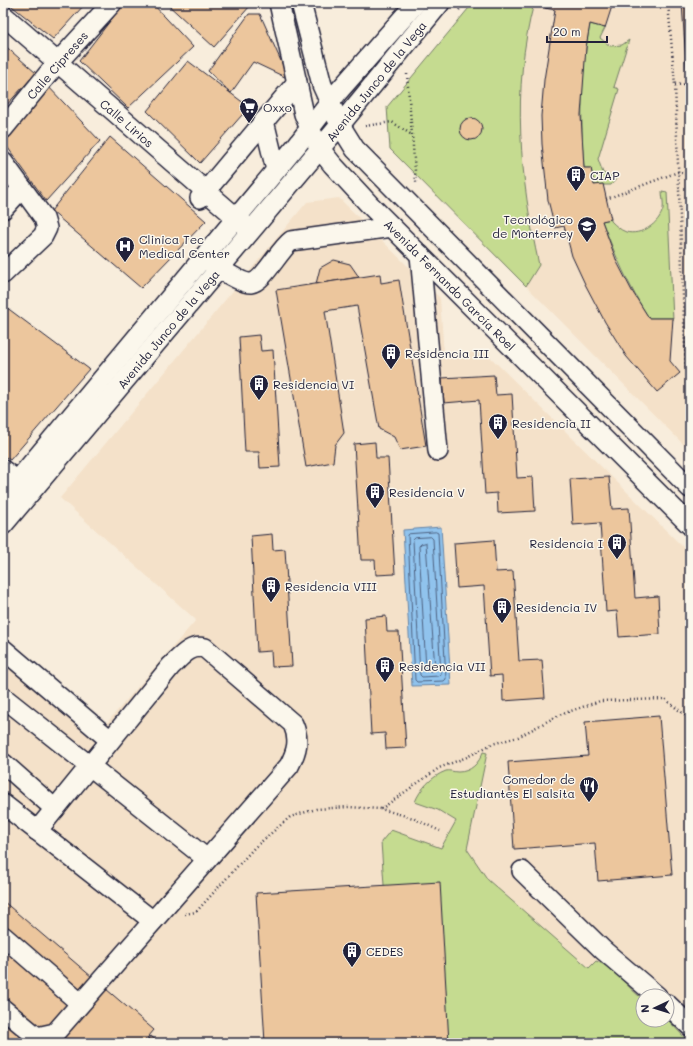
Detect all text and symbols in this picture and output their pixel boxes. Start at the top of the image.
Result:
street label: Avenida Junco de la Vega [322,17,430,145]
scale bar [547,18,607,44]
text: 20 m [553,23,581,39]
street label: Calle Cipreses [23,27,91,103]
street label: Calle Lirios [97,95,157,151]
supermarket icon: Oxxo [238,96,260,124]
place label: Oxxo [263,99,292,115]
building icon: CIAP [565,164,587,192]
place label: CIAP [590,167,619,183]
place label: Tecnológico de Monterrey [492,211,573,241]
school or university icon: Tecnológico de Monterrey [576,215,598,243]
street label: Avenida Fernando García Roel [381,216,519,354]
place label: Clinica Tec Medical Center [139,231,230,261]
hospital icon: Clinica Tec Medical Center [114,235,136,263]
street label: Avenida Junco de la Vega [113,266,223,392]
building icon: Residencia III [380,342,402,370]
place label: Residencia III [405,345,489,361]
building icon: Residencia VI [248,373,270,401]
place label: Residencia VI [273,376,354,392]
building icon: Residencia II [487,412,509,440]
place label: Residencia II [512,415,591,431]
building icon: Residencia V [364,481,386,509]
place label: Residencia V [389,484,465,500]
building icon: Residencia I [606,532,628,560]
place label: Residencia I [529,535,603,551]
building icon: Residencia VIII [260,575,282,603]
place label: Residencia VIII [285,578,377,594]
building icon: Residencia IV [491,596,513,624]
place label: Residencia IV [516,599,598,615]
building icon: Residencia VII [374,655,396,683]
place label: Residencia VII [399,658,486,674]
place label: Comedor de Estudiantes El salsita [450,771,575,801]
restaurant icon: Comedor de Estudiantes El salsita [578,775,600,803]
building icon: CEDES [341,940,363,968]
place label: CEDES [366,943,404,959]
north arrow [635,988,675,1028]
text: N [637,1004,652,1013]

